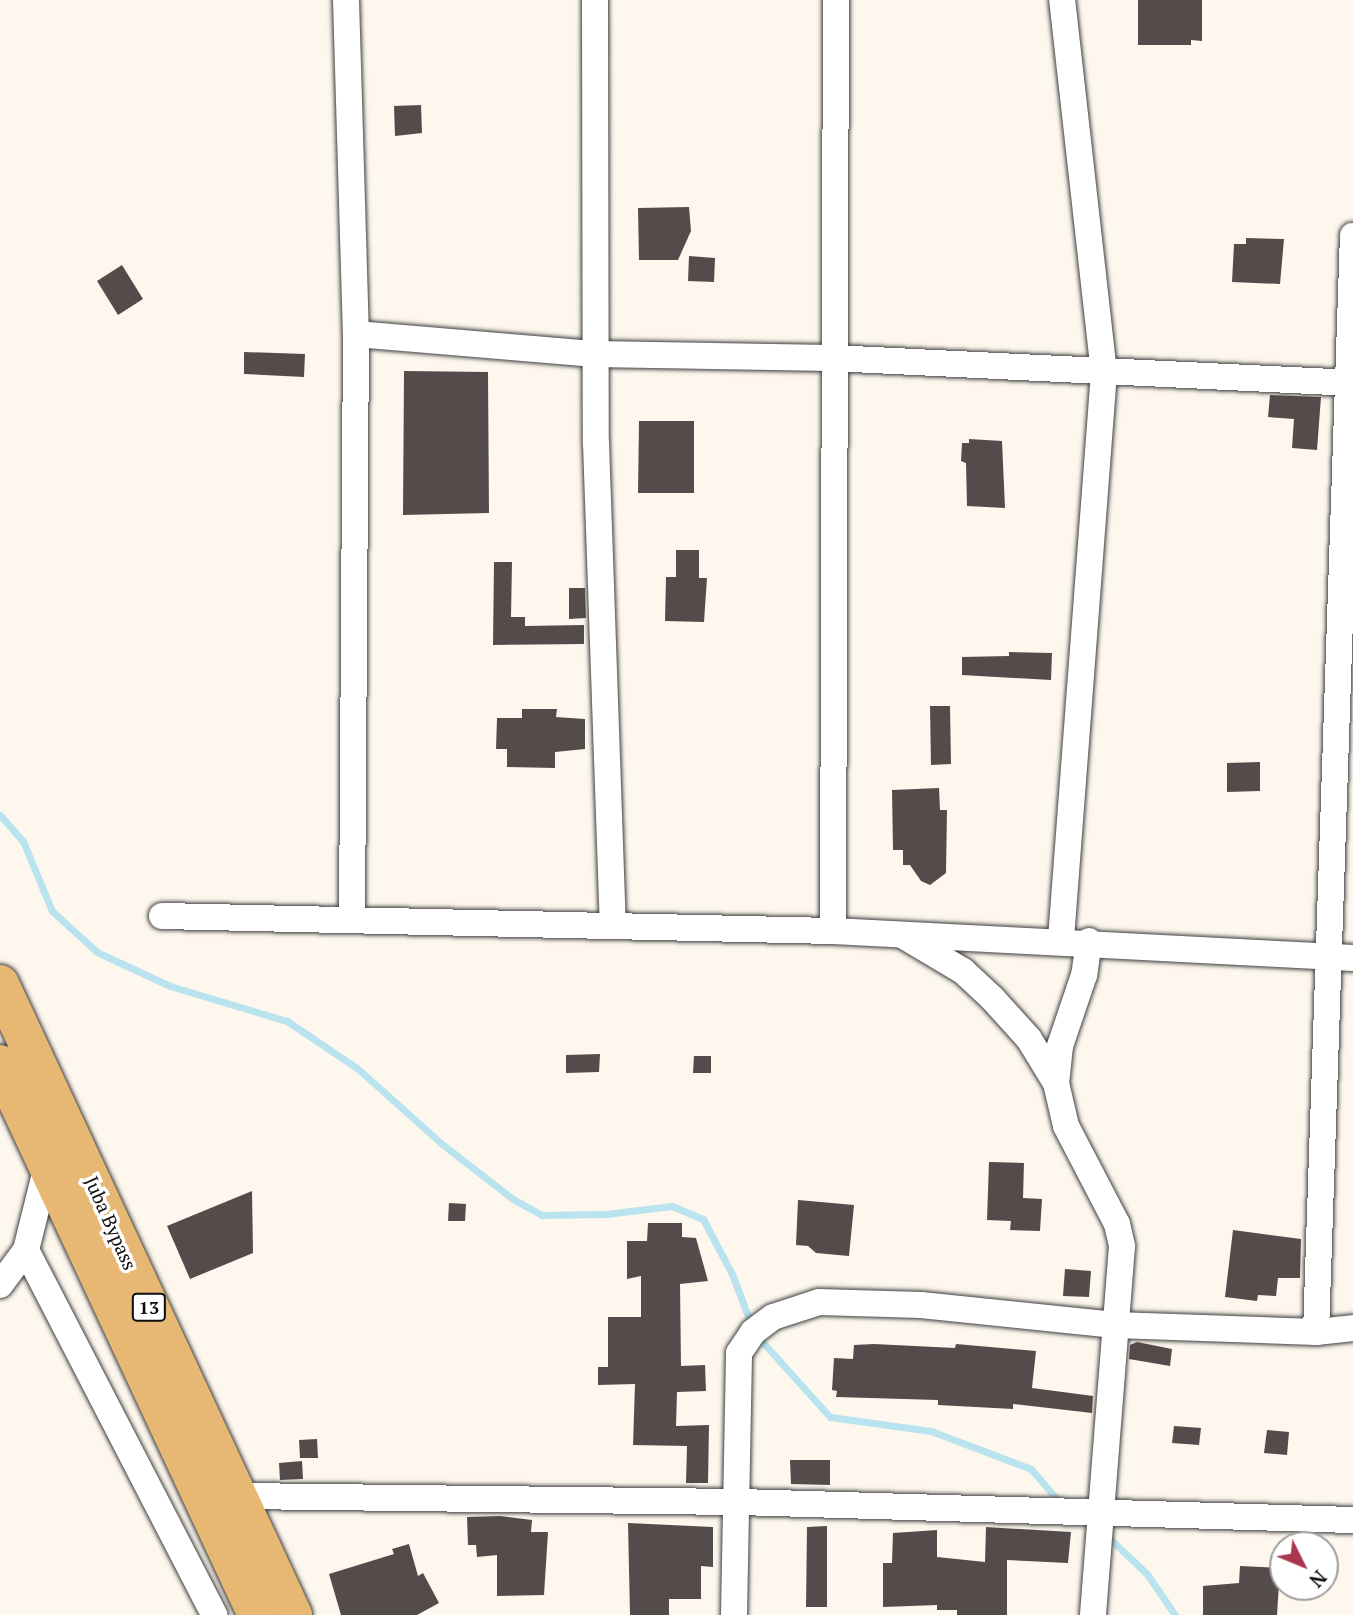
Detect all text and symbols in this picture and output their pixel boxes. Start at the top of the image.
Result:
street label: Juba Bypass [80,1173,142,1273]
road number: 13 [132,1292,166,1322]
north arrow [1269,1531,1339,1601]
text: N [1304,1566,1332,1593]

